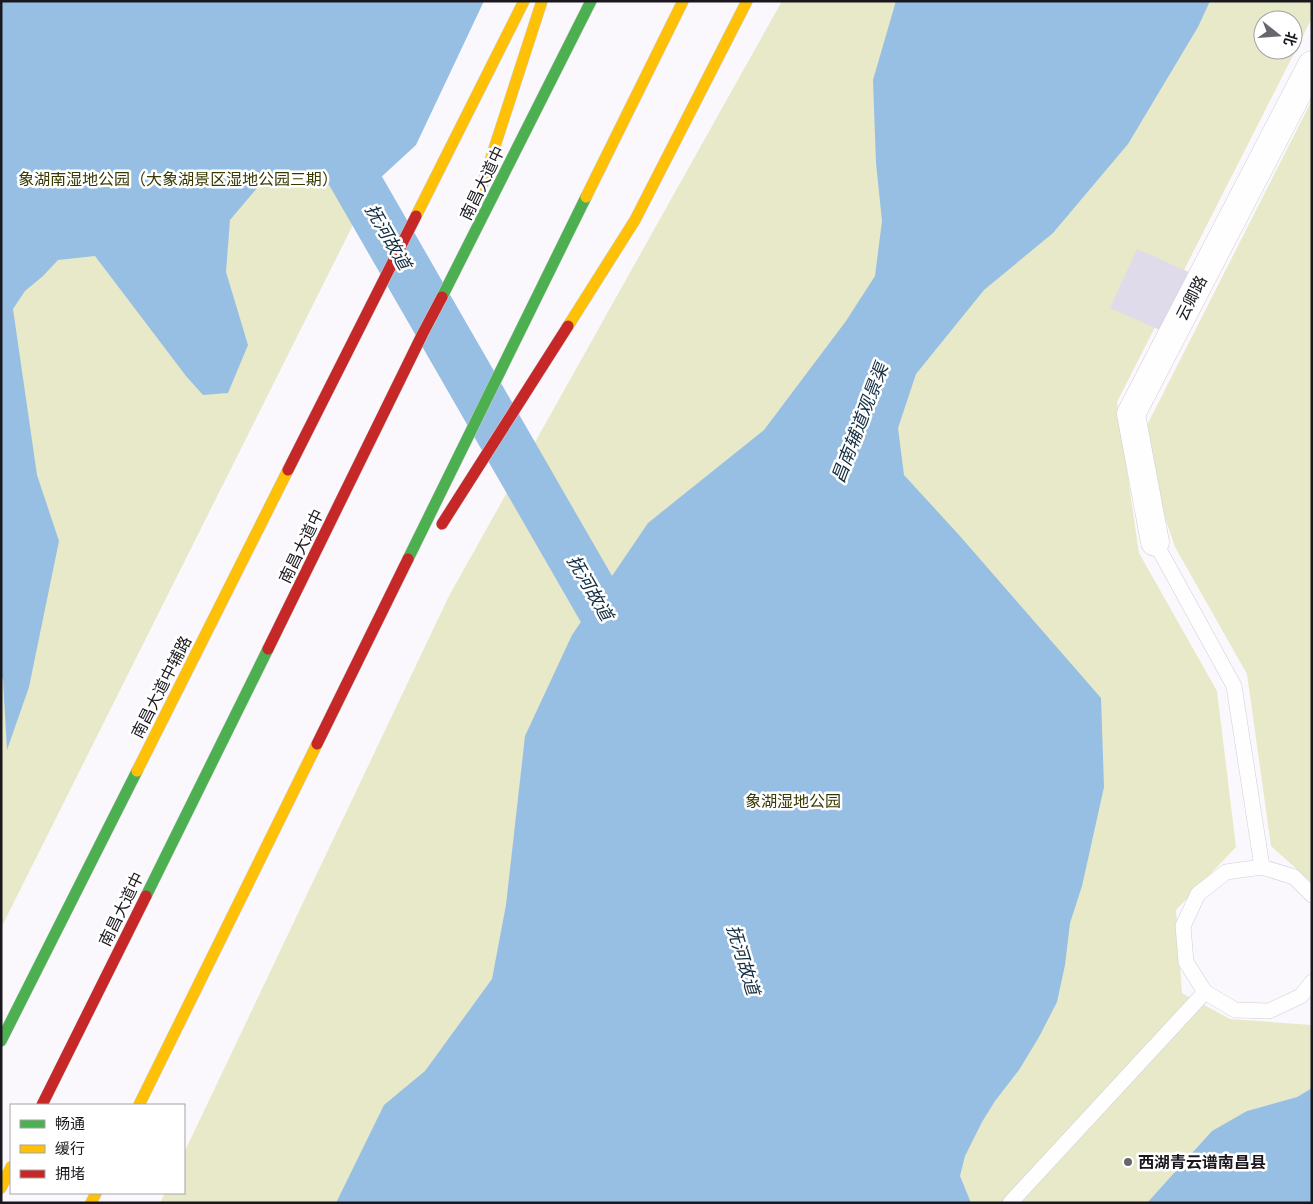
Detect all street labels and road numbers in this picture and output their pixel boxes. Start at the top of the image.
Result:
street label: 南昌大道中 [455,142,509,224]
street label: 云卿路 [1170,272,1212,324]
street label: 南昌大道中 [274,505,328,587]
street label: 南昌大道中辅路 [126,632,196,742]
street label: 南昌大道中 [94,868,148,950]

